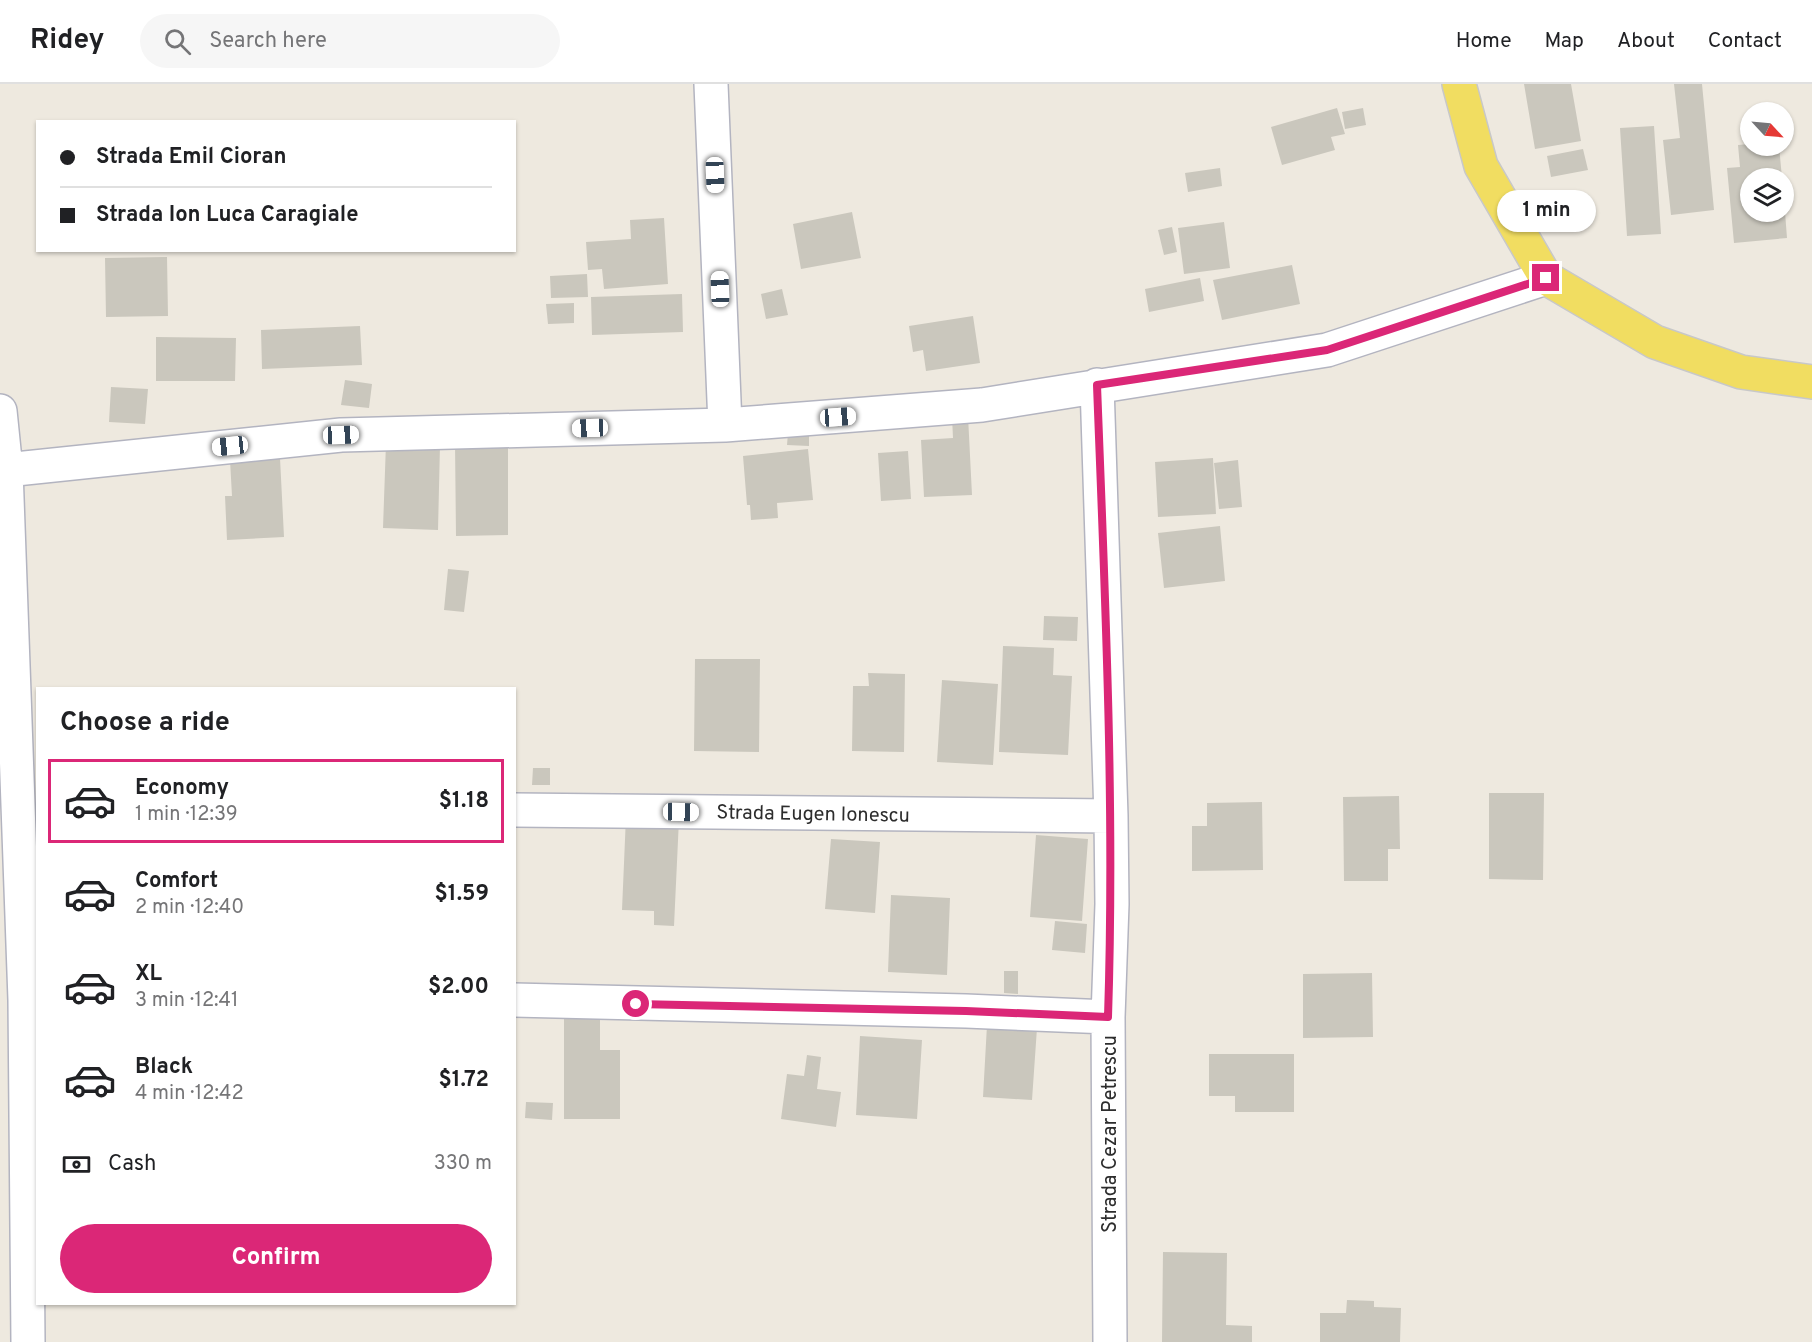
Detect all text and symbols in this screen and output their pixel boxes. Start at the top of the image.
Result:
search box [140,14,560,68]
text: Ridey [30,23,104,59]
icon: search [161,25,194,58]
text: Search here [209,28,327,55]
text: Home [1456,28,1512,55]
text: Map [1545,28,1584,55]
text: About [1617,28,1675,55]
text: Contact [1708,28,1782,55]
north arrow [1740,102,1794,156]
map controls [1740,102,1794,222]
text: Strada Emil Cioran [96,144,287,171]
car [705,157,725,193]
button: layers [1740,168,1794,222]
callout: 1 min [1496,191,1596,233]
text: 1 min [1522,198,1571,224]
text: Strada Ion Luca Caragiale [96,202,358,229]
route end [1532,264,1559,291]
car [710,271,730,307]
car [819,407,857,427]
car [572,418,608,438]
car [323,425,359,445]
car [211,435,249,457]
text: Choose a ride [60,706,230,740]
icon: car [63,774,117,828]
text: Economy [135,775,229,802]
text: $1.18 [439,788,489,815]
street label: Strada Eugen Ionescu [716,800,910,830]
text: 1 min · 12:39 [135,802,238,828]
car [663,803,699,821]
icon: car [63,867,117,921]
text: Comfort [135,868,218,895]
text: $1.59 [434,881,489,908]
text: 2 min · 12:40 [135,895,244,921]
icon: car [63,960,117,1014]
text: XL [135,961,162,988]
text: $2.00 [428,974,489,1001]
text: 3 min · 12:41 [135,988,239,1014]
route start [622,990,649,1017]
street label: Strada Cezar Petrescu [1098,1035,1124,1233]
icon: car [63,1053,117,1107]
text: Black [135,1054,193,1081]
text: $1.72 [438,1067,489,1094]
text: 4 min · 12:42 [135,1081,244,1107]
icon: cash [60,1148,93,1181]
text: Cash [108,1151,157,1178]
text: 330 m [434,1151,492,1177]
button: Confirm [60,1224,492,1293]

